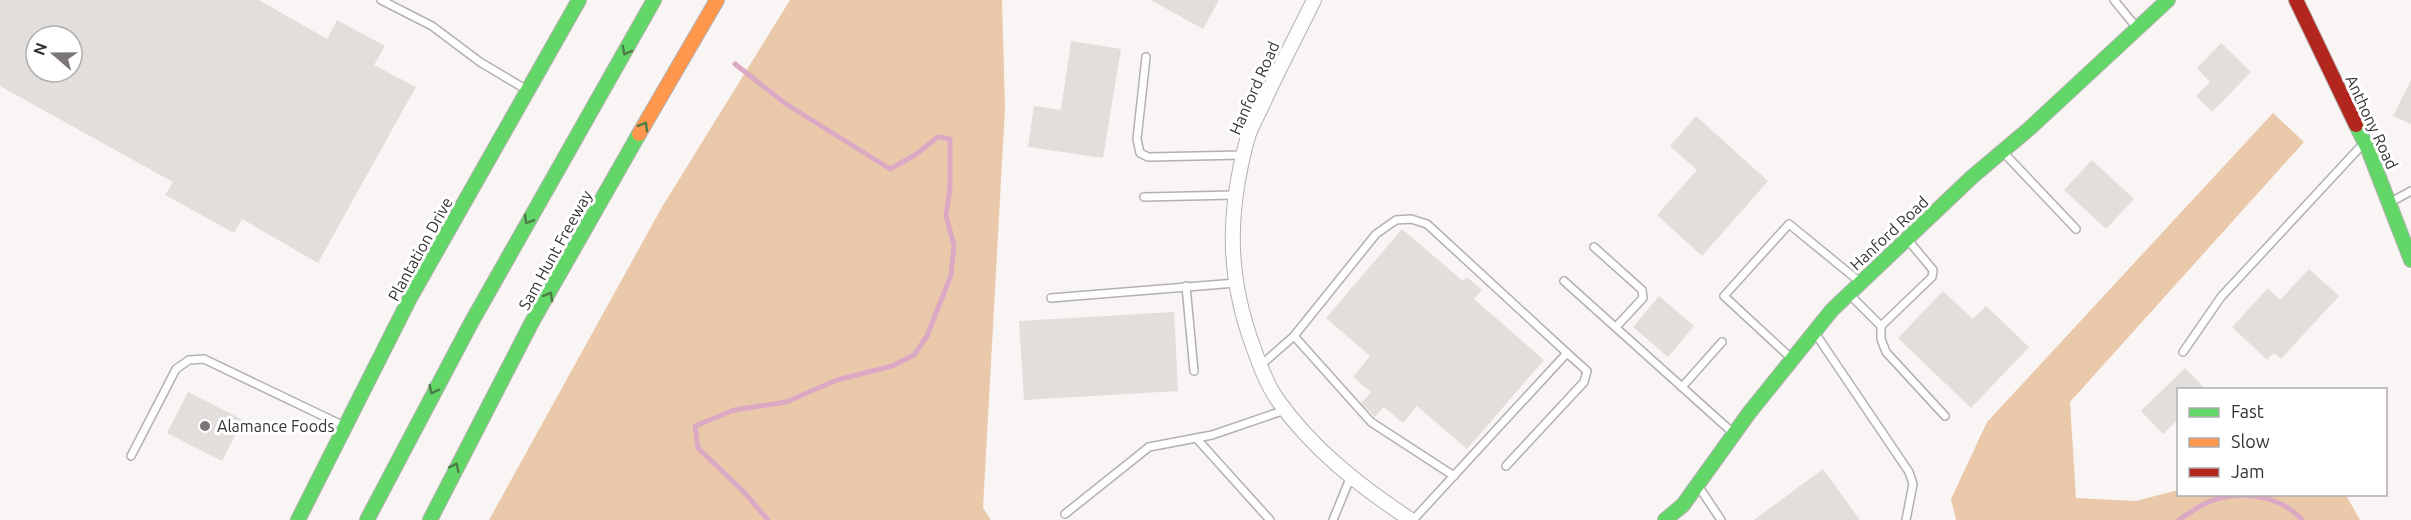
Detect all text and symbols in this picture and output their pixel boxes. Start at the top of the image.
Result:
north arrow [24,24,84,84]
street label: Hanford Road [1225,39,1283,137]
text: N [29,40,50,58]
one-way arrow [621,45,633,55]
street label: Anthony Road [2342,72,2402,172]
one-way arrow [637,122,648,132]
street label: Sam Hunt Freeway [515,187,595,313]
street label: Hanford Road [1846,192,1932,274]
street label: Plantation Drive [384,194,456,304]
one-way arrow [524,214,535,224]
one-way arrow [541,292,553,302]
one-way arrow [429,384,440,394]
legend [2177,388,2387,496]
text: Fast [2231,401,2264,421]
place label: Alamance Foods [217,417,334,435]
marker: Alamance Foods [198,419,212,433]
text: Slow [2231,431,2270,451]
text: Jam [2231,461,2265,481]
one-way arrow [448,463,460,474]

